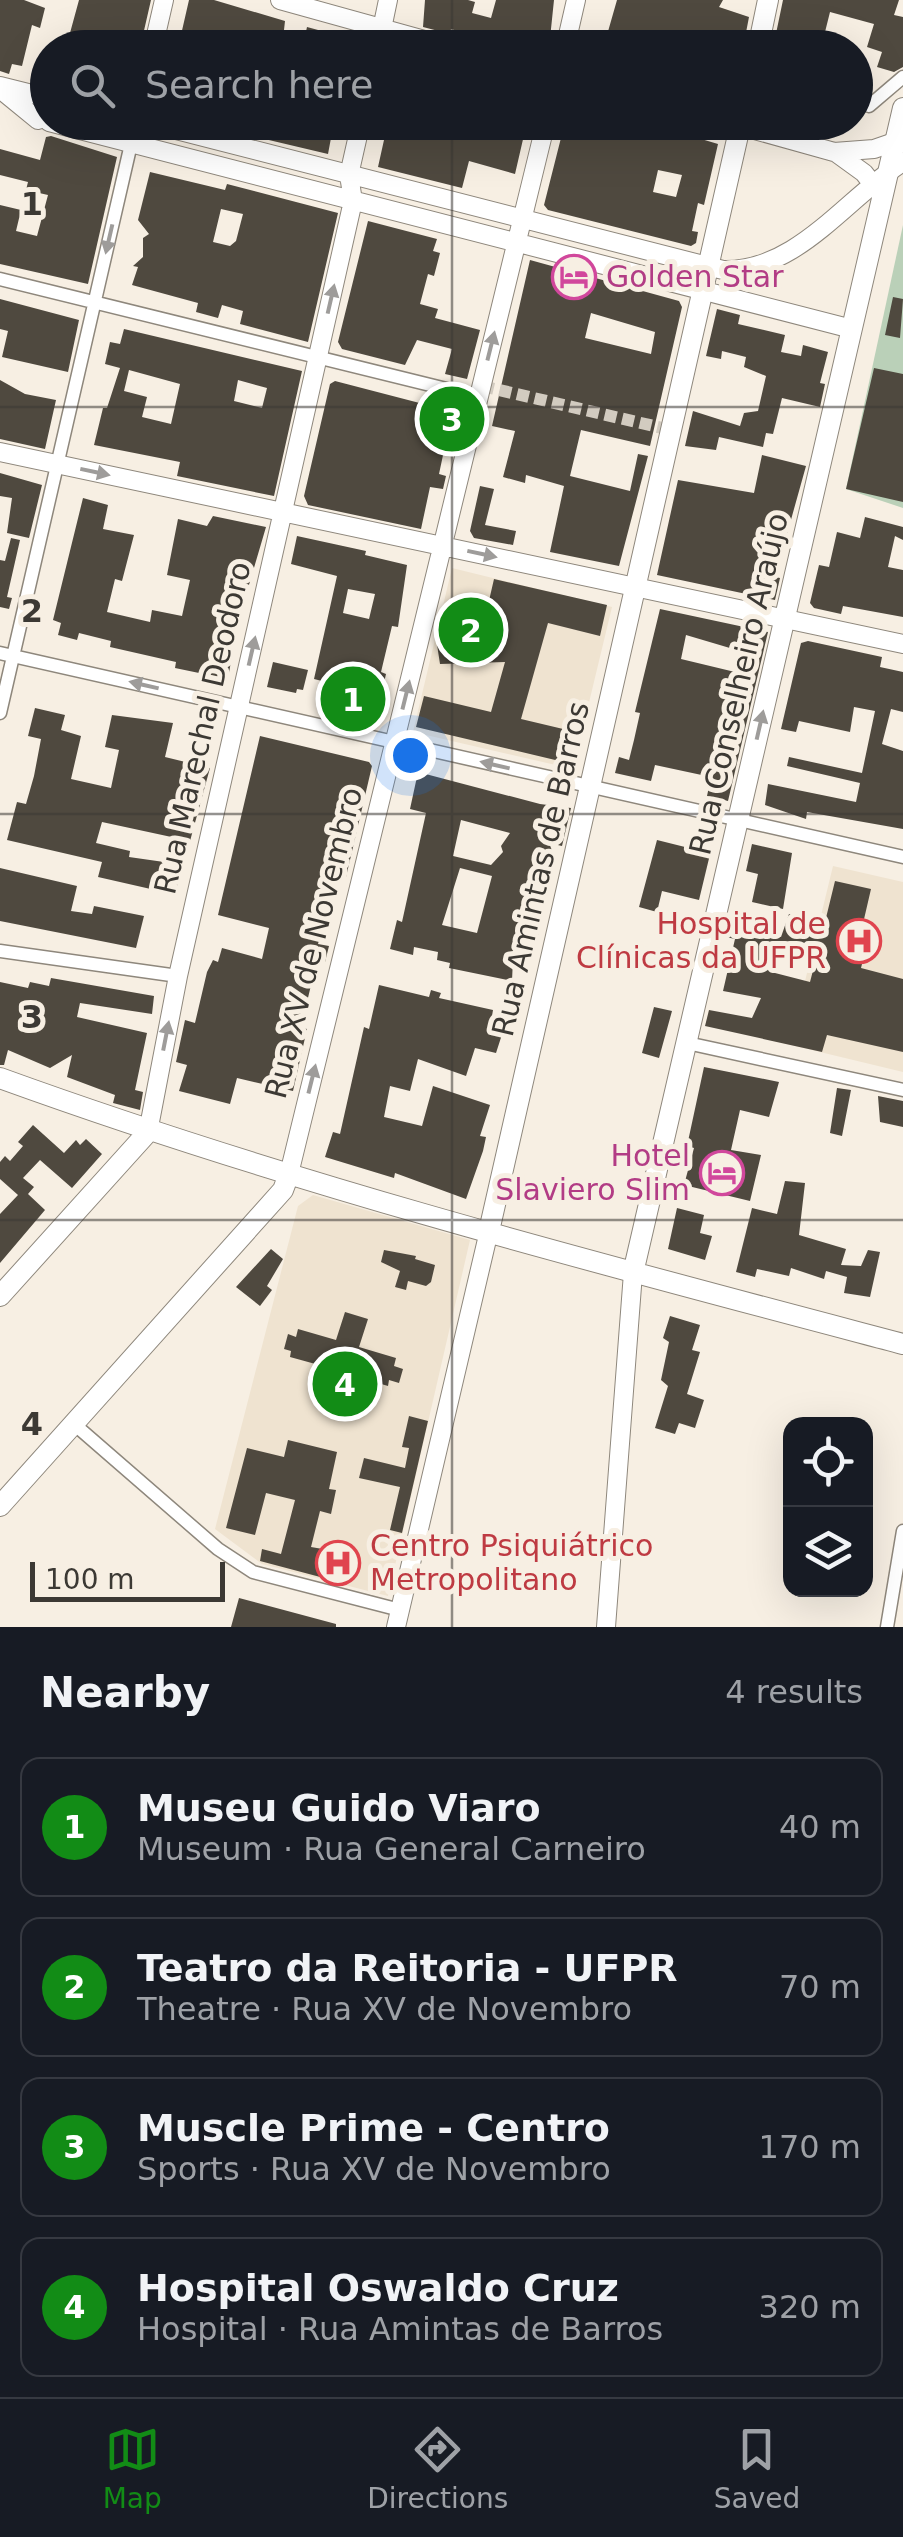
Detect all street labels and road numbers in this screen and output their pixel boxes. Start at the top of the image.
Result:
street label: Rua Conselheiro Araújo [682,510,795,858]
street label: Rua Marechal Deodoro [147,558,258,897]
street label: Rua Amintas de Barros [485,698,596,1040]
street label: Rua XV de Novembro [258,784,369,1102]

